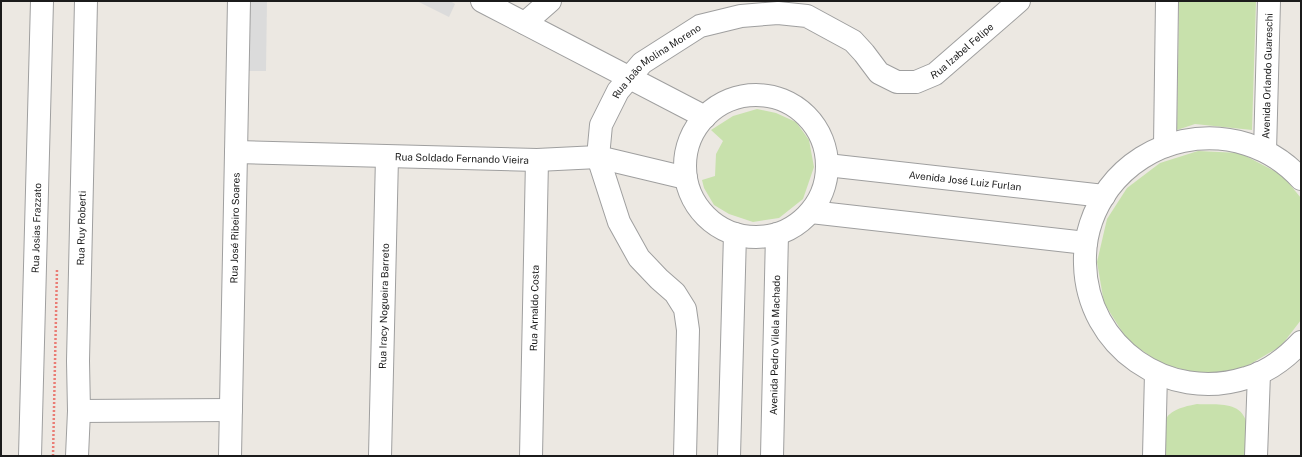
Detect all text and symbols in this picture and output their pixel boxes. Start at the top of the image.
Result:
street label: Avenida Orlando Guareschi [1259,13,1275,139]
street label: Rua Izabel Felipe [929,20,996,81]
street label: Rua João Molina Moreno [609,21,703,100]
street label: Rua Soldado Fernando Vieira [395,150,529,166]
street label: Avenida José Luiz Furlan [908,168,1022,193]
street label: Rua José Ribeiro Soares [227,173,242,284]
street label: Rua Josias Frazzato [29,182,43,273]
street label: Rua Ruy Roberti [74,191,88,266]
street label: Rua Iracy Nogueira Barreto [376,243,391,369]
street label: Rua Arnaldo Costa [527,265,541,351]
street label: Avenida Pedro Vilela Machado [767,274,782,415]

